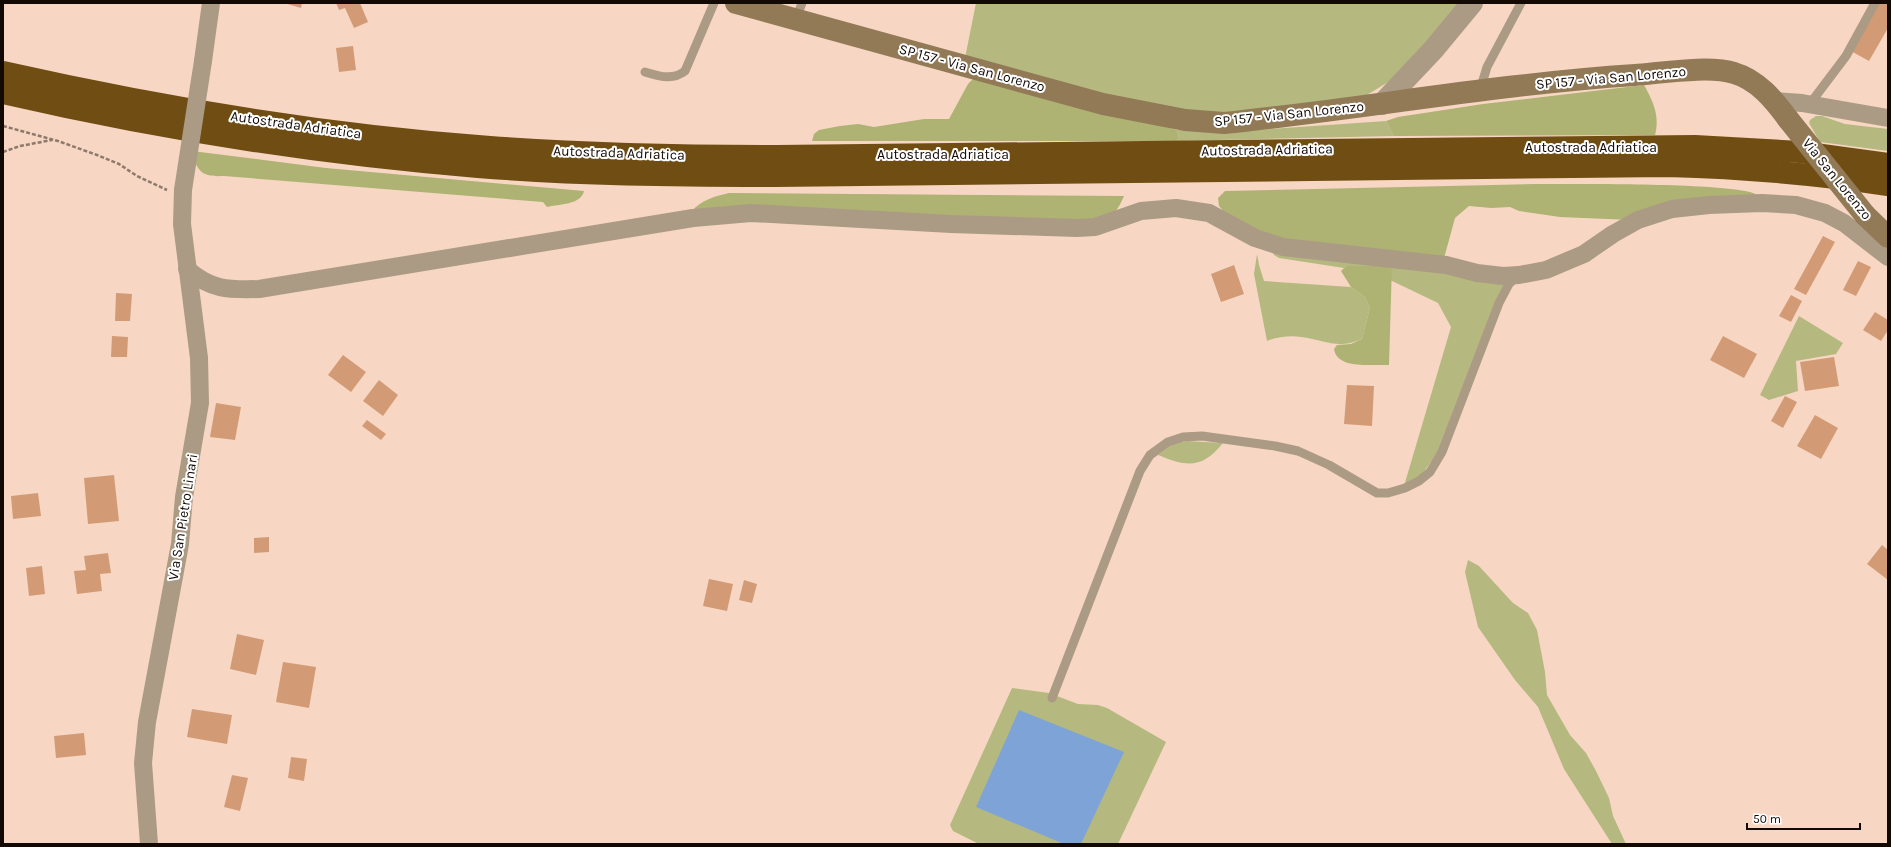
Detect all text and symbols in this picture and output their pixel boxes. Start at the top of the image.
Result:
street label: SP 157 - Via San Lorenzo [897,40,1047,96]
street label: SP 157 - Via San Lorenzo [1535,63,1687,93]
street label: SP 157 - Via San Lorenzo [1213,98,1365,130]
street label: Autostrada Adriatica [230,107,362,143]
street label: Via San Lorenzo [1799,135,1875,223]
street label: Autostrada Adriatica [1525,139,1657,156]
street label: Autostrada Adriatica [1201,140,1333,160]
street label: Autostrada Adriatica [553,142,685,164]
street label: Autostrada Adriatica [877,146,1009,163]
street label: Via San Pietro Linari [165,453,201,581]
scale bar [1747,805,1860,831]
text: 50 m [1753,812,1781,826]

